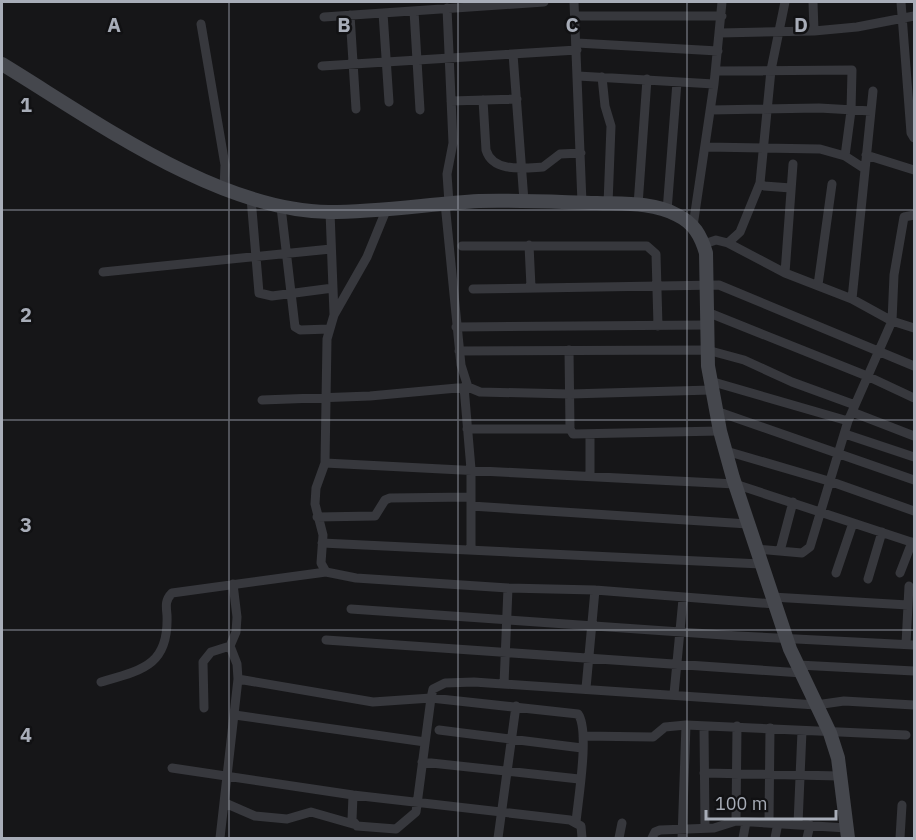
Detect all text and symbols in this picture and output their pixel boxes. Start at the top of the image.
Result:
text: A [107,11,121,38]
text: B [337,11,351,38]
text: C [565,11,579,38]
text: D [794,11,808,38]
text: 1 [20,91,32,118]
text: 2 [20,301,32,328]
text: 3 [20,511,32,538]
text: 4 [20,721,32,748]
scale bar [706,783,836,821]
text: 100 m [715,792,767,815]

